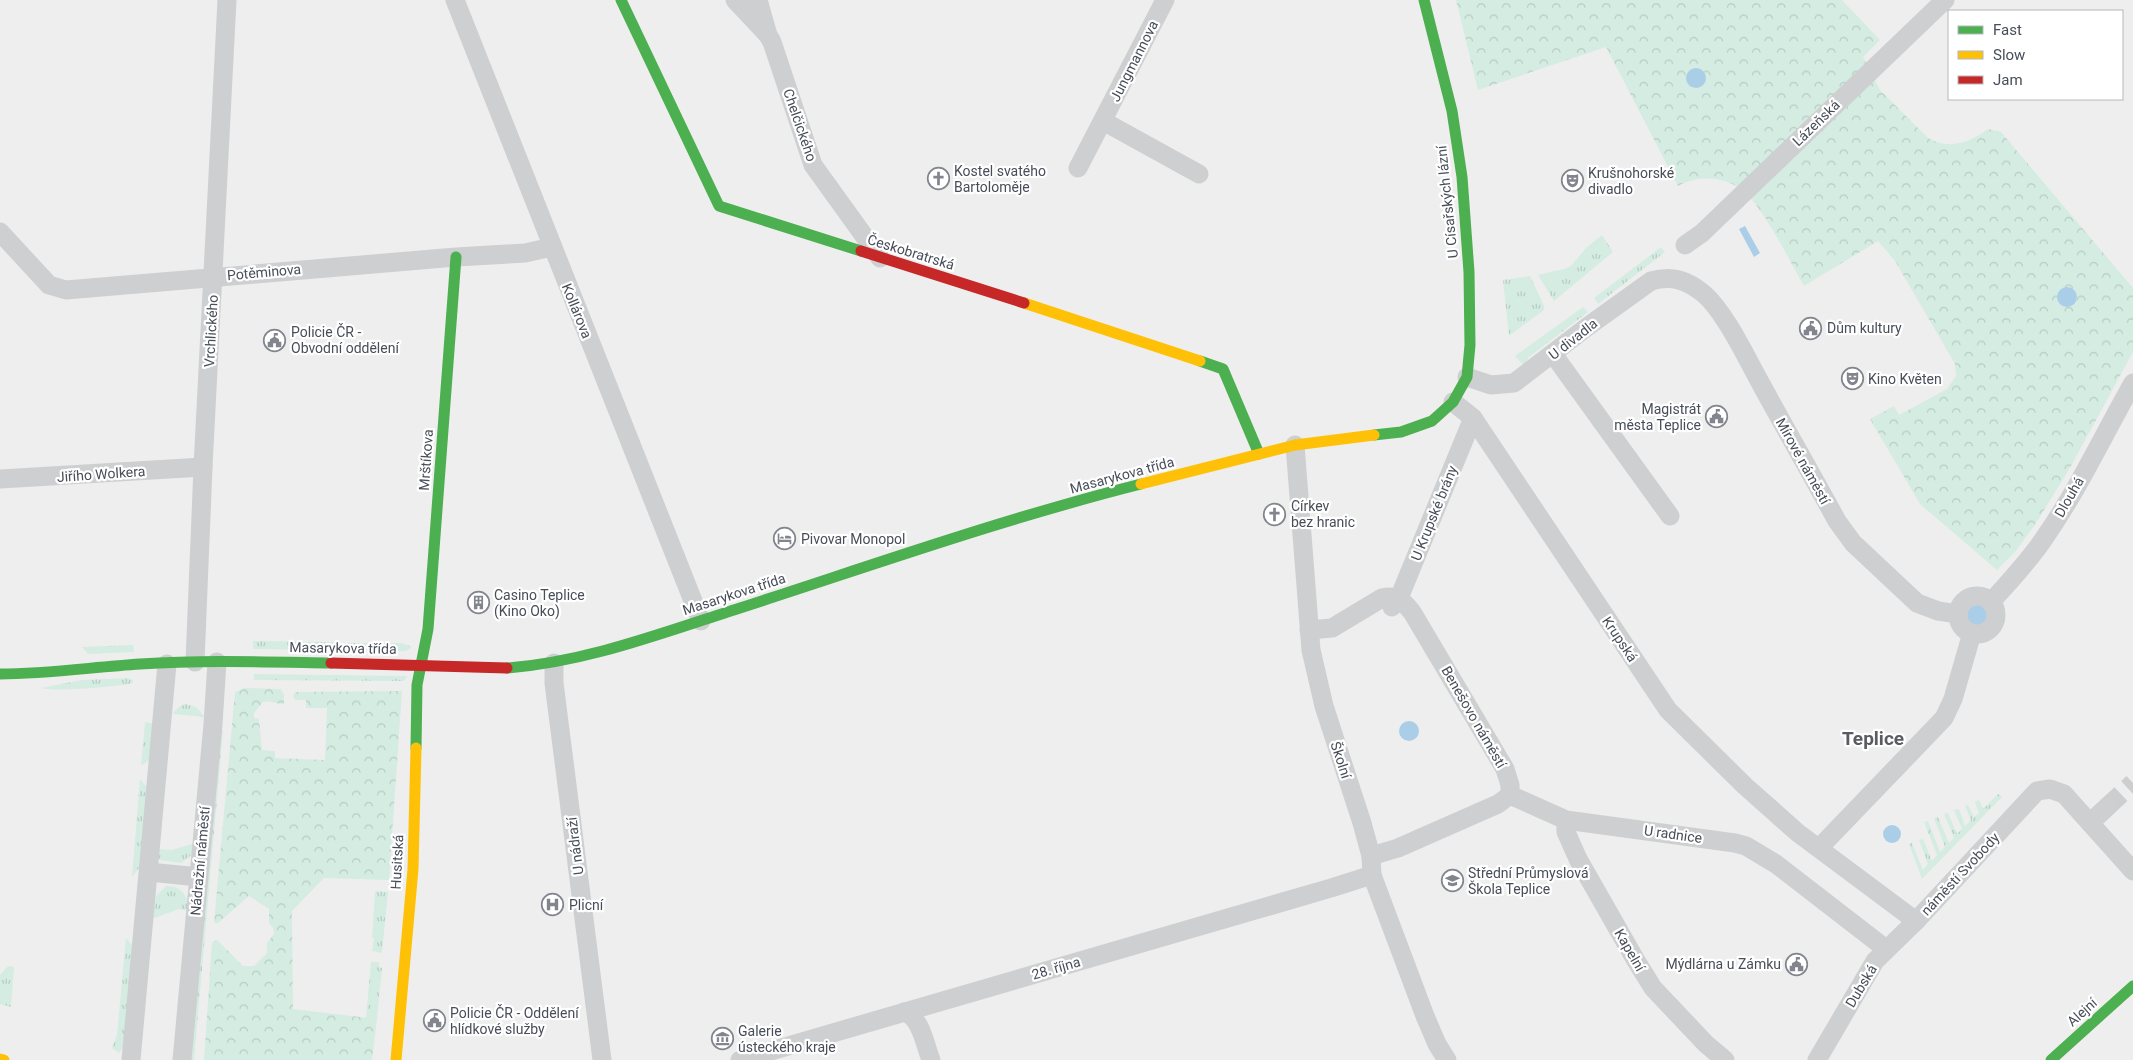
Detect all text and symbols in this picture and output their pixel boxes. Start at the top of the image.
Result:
legend [1948,10,2123,100]
street label: Jungmannova [1107,18,1161,104]
text: Fast [1993,21,2022,39]
text: Slow [1993,46,2025,64]
text: Jam [1993,71,2023,89]
street label: Chelčického [780,87,820,163]
street label: Lázeňská [1789,97,1843,149]
street label: U Císařských lázní [1433,144,1461,259]
place label: Kostel svatého Bartoloměje [954,163,1046,195]
place label: Krušnohorské divadlo [1588,165,1674,197]
church icon: Kostel svatého Bartoloměje [926,167,950,191]
theatre icon: Krušnohorské divadlo [1560,169,1584,193]
street label: Českobratrská [866,230,957,273]
street label: Potěminova [226,261,302,283]
street label: Kollárova [559,281,595,341]
street label: Vrchlického [201,294,221,368]
street label: U divadla [1546,315,1600,363]
public building icon: Dům kultury [1799,316,1823,340]
place label: Dům kultury [1827,320,1902,336]
place label: Policie ČR - Obvodní oddělení [291,323,399,356]
public building icon: Policie ČR - Obvodní oddělení [263,328,287,352]
theatre icon: Kino Květen [1840,367,1864,391]
place label: Kino Květen [1868,371,1942,387]
place label: Magistrát města Teplice [1614,401,1701,433]
public building icon: Magistrát města Teplice [1705,405,1729,429]
street label: Mírové náměstí [1773,415,1834,507]
street label: Mrštíkova [416,429,436,491]
street label: Masarykova třída [1068,453,1176,497]
street label: Jiřího Wolkera [56,463,146,485]
street label: U Krupské brány [1408,463,1460,563]
street label: Dlouhá [2051,474,2087,520]
place label: Církev bez hranic [1291,498,1355,530]
church icon: Církev bez hranic [1263,502,1287,526]
hotel icon: Pivovar Monopol [773,527,797,551]
place label: Pivovar Monopol [801,531,905,547]
street label: Masarykova třída [681,570,787,618]
place label: Casino Teplice (Kino Oko) [494,587,585,620]
building icon: Casino Teplice (Kino Oko) [466,591,490,615]
street label: Krupská [1599,613,1641,665]
street label: Masarykova třída [289,639,397,657]
street label: Benešovo náměstí [1438,663,1510,771]
district label: Teplice [1842,727,1904,750]
street label: Školní [1328,739,1356,781]
street label: Nádražní náměstí [187,805,213,916]
street label: U nádraží [563,816,586,876]
street label: U radnice [1643,822,1703,846]
street label: náměstí Svobody [1918,829,2003,919]
street label: Husitská [388,834,406,890]
place label: Střední Průmyslová Škola Teplice [1468,865,1589,897]
school or university icon: Střední Průmyslová Škola Teplice [1440,869,1464,893]
hospital icon: Plicní [541,893,565,917]
place label: Plicní [569,897,604,913]
street label: Kapelní [1611,926,1649,975]
public building icon: Mýdlárna u Zámku [1785,952,1809,976]
street label: 28. října [1030,953,1082,983]
place label: Mýdlárna u Zámku [1665,956,1781,972]
street label: Dubská [1842,962,1880,1010]
street label: Alejní [2064,994,2101,1029]
place label: Policie ČR - Oddělení hlídkové služby [450,1004,579,1037]
public building icon: Policie ČR - Oddělení hlídkové služby [422,1009,446,1033]
place label: Galerie ústeckého kraje [738,1023,836,1055]
museum icon: Galerie ústeckého kraje [710,1027,734,1051]

